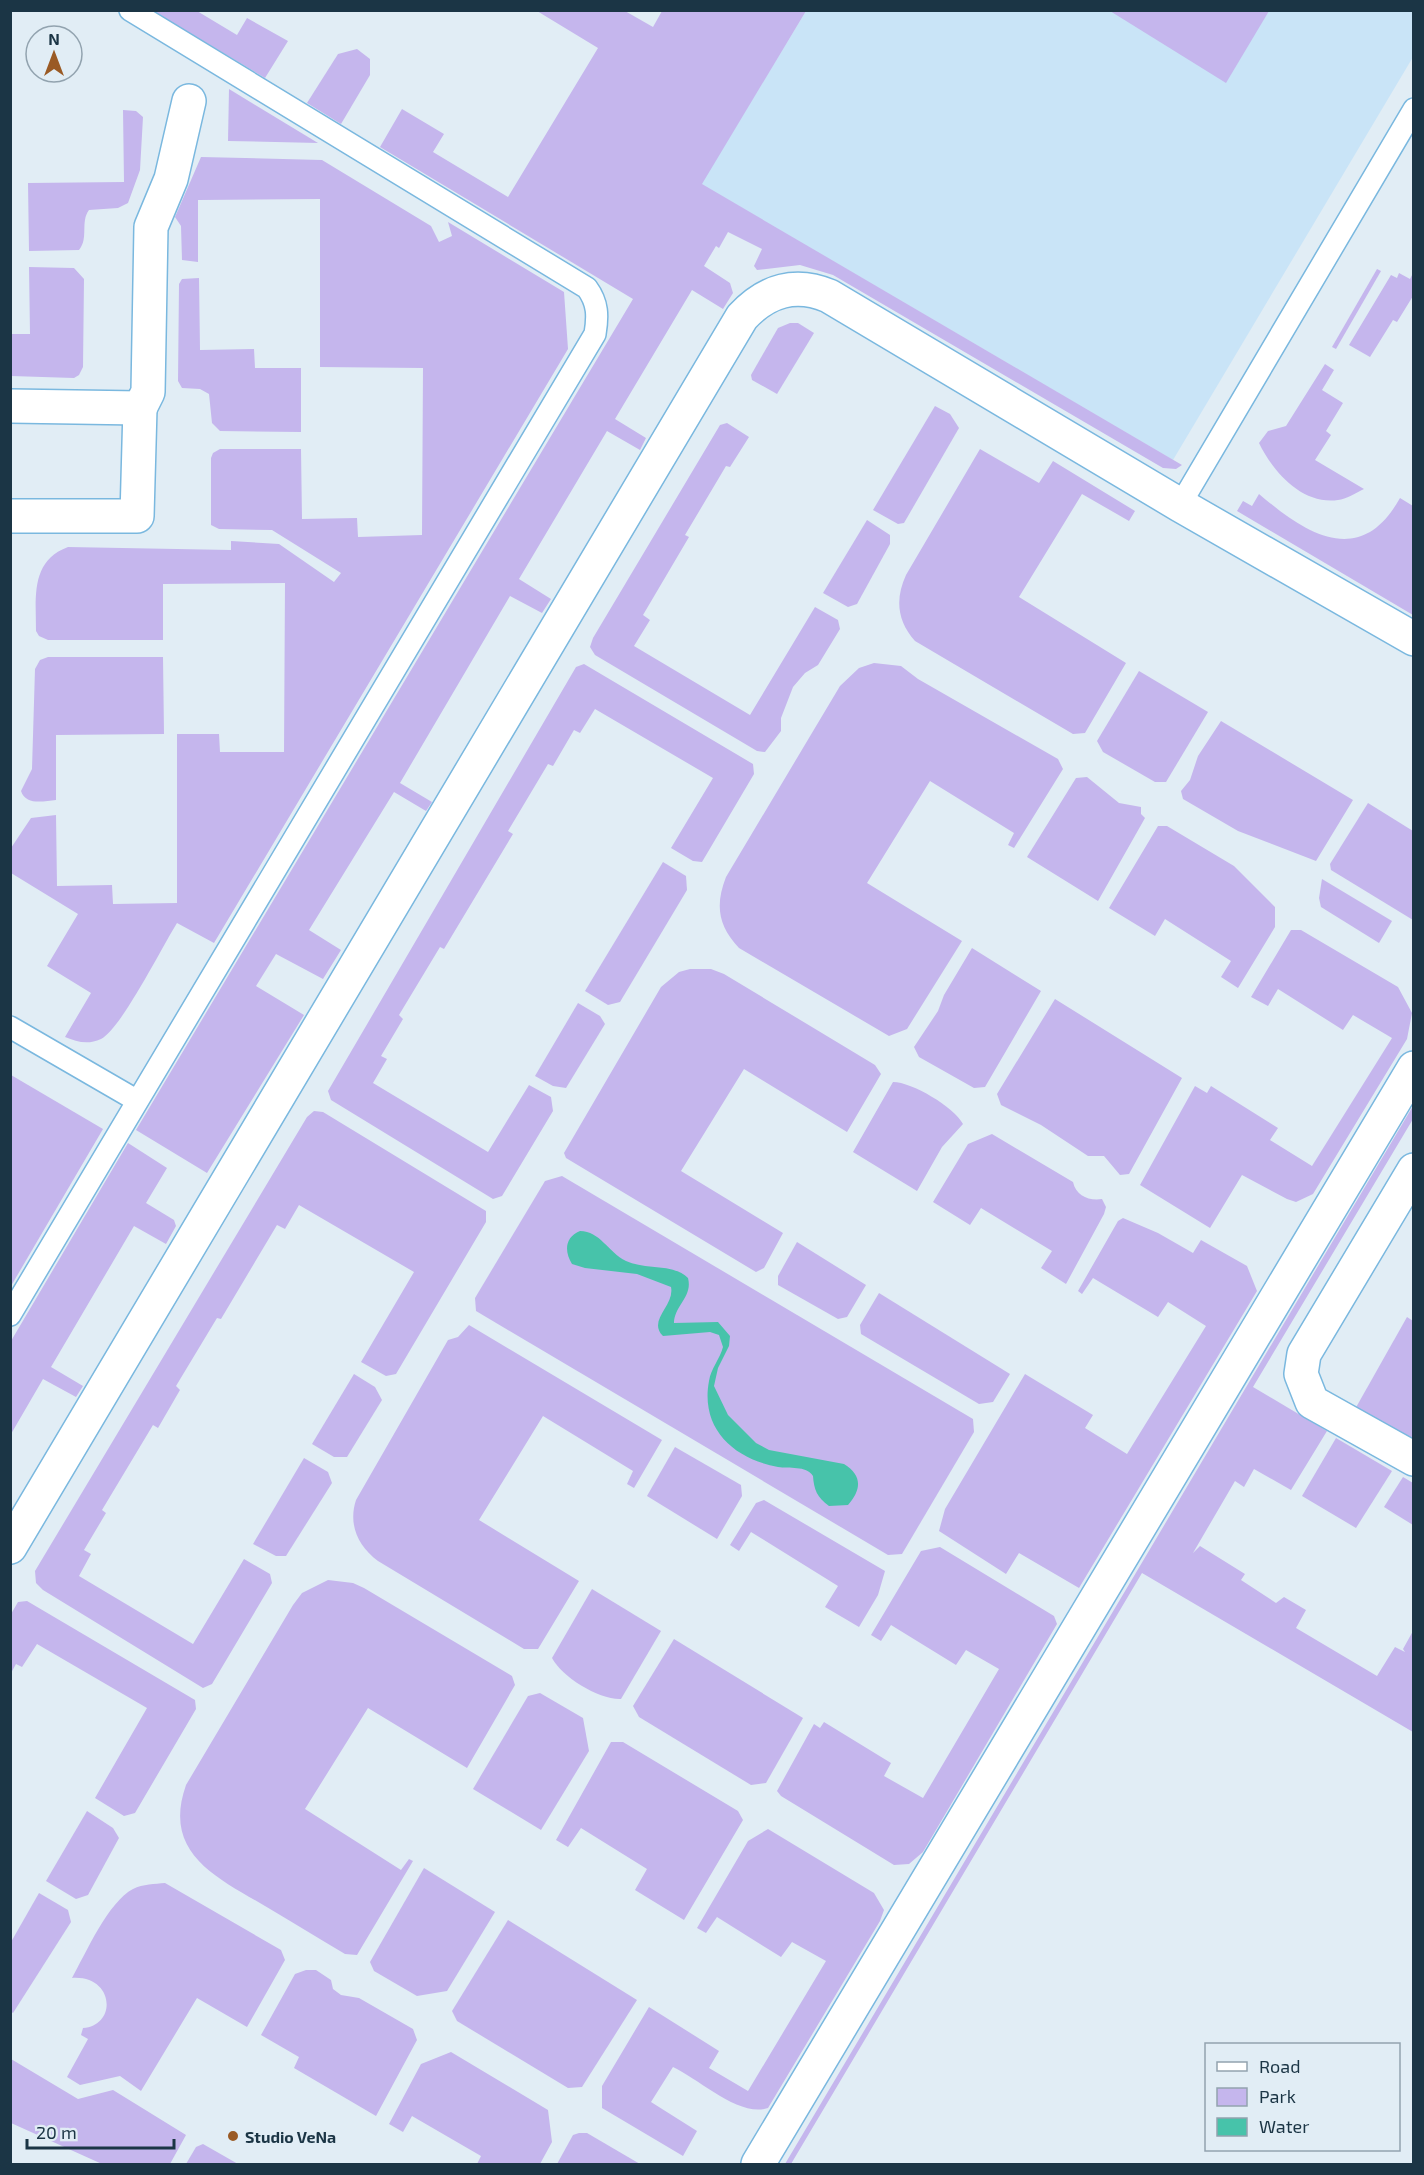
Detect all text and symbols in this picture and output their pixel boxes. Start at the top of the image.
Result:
north arrow [24,24,84,84]
text: N [48,29,60,48]
legend [1205,2043,1400,2151]
text: Road [1259,2055,1300,2077]
text: Park [1259,2085,1296,2107]
scale bar [27,2112,174,2150]
text: Water [1259,2115,1309,2137]
text: 20 m [36,2121,77,2143]
place label: Studio VeNa [245,2127,336,2146]
marker: Studio VeNa [226,2129,240,2143]

